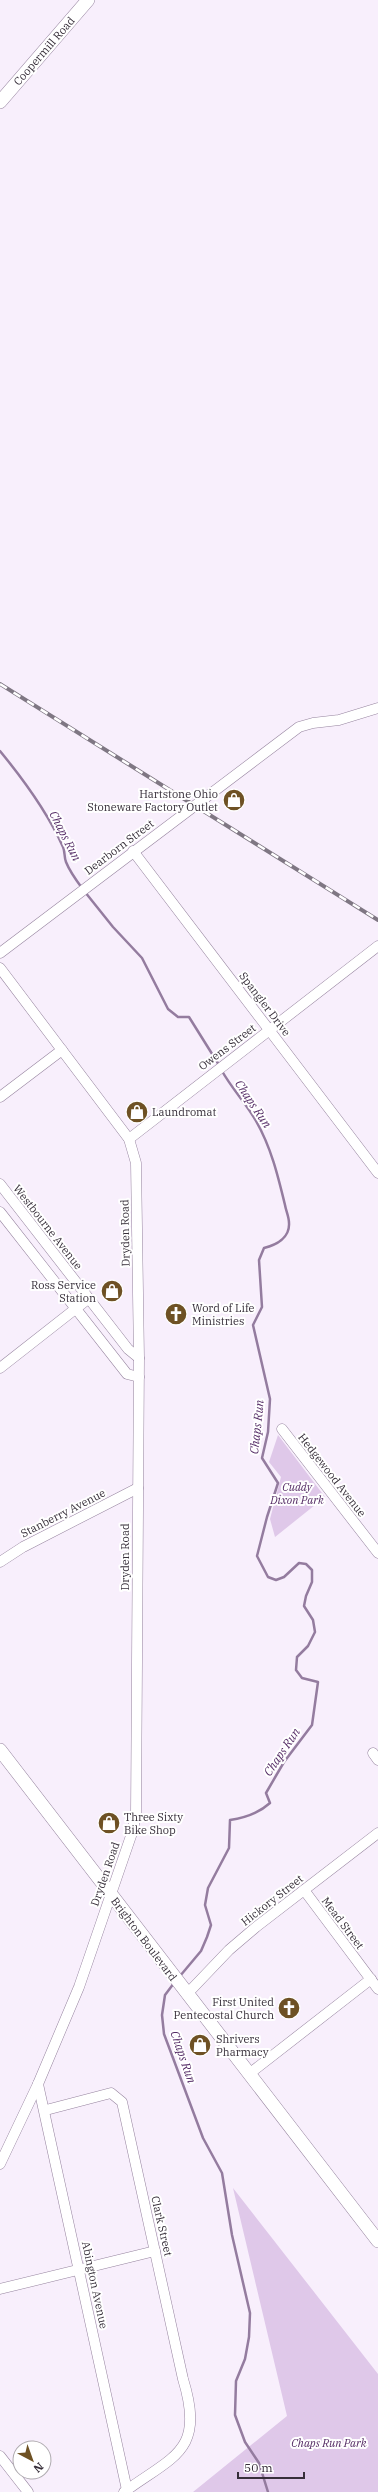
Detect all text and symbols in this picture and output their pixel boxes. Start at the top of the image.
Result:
street label: Coopermill Road [10,14,78,88]
place label: Hartstone Ohio Stoneware Factory Outlet [87,787,218,814]
shop icon: Hartstone Ohio Stoneware Factory Outlet [221,787,247,813]
water label: Chaps Run [46,808,85,864]
street label: Dearborn Street [82,816,156,878]
street label: Spangler Drive [236,969,294,1039]
street label: Owens Street [196,1021,259,1073]
water label: Chaps Run [232,1077,275,1131]
shop icon: Laundromat [124,1099,150,1125]
place label: Laundromat [152,1105,216,1119]
street label: Westbourne Avenue [10,1182,86,1272]
street label: Dryden Road [117,1199,133,1267]
place label: Ross Service Station [31,1278,96,1305]
shop icon: Ross Service Station [99,1278,125,1304]
church icon: Word of Life Ministries [163,1301,189,1327]
place label: Word of Life Ministries [192,1301,255,1328]
water label: Chaps Run [246,1399,267,1455]
street label: Hedgewood Avenue [295,1430,369,1520]
park label: Cuddy Dixon Park [269,1480,324,1507]
street label: Stanberry Avenue [18,1486,108,1540]
street label: Dryden Road [118,1523,132,1591]
water label: Chaps Run [260,1725,303,1779]
shop icon: Three Sixty Bike Shop [96,1810,122,1836]
place label: Three Sixty Bike Shop [124,1810,183,1837]
street label: Dryden Road [87,1840,123,1908]
street label: Hickory Street [238,1871,306,1929]
street label: Brighton Boulevard [108,1894,180,1984]
street label: Mead Street [319,1894,367,1952]
place label: First United Pentecostal Church [174,1995,274,2022]
church icon: First United Pentecostal Church [276,1995,302,2021]
water label: Chaps Run [167,2029,200,2085]
shop icon: Shrivers Pharmacy [187,2032,213,2058]
place label: Shrivers Pharmacy [216,2032,269,2059]
street label: Clark Street [148,2195,176,2257]
street label: Abington Avenue [79,2240,111,2330]
park label: Chaps Run Park [291,2436,367,2450]
north arrow [12,2440,52,2480]
scale bar [238,2454,304,2480]
text: N [30,2459,46,2476]
text: 50 m [244,2460,273,2475]

